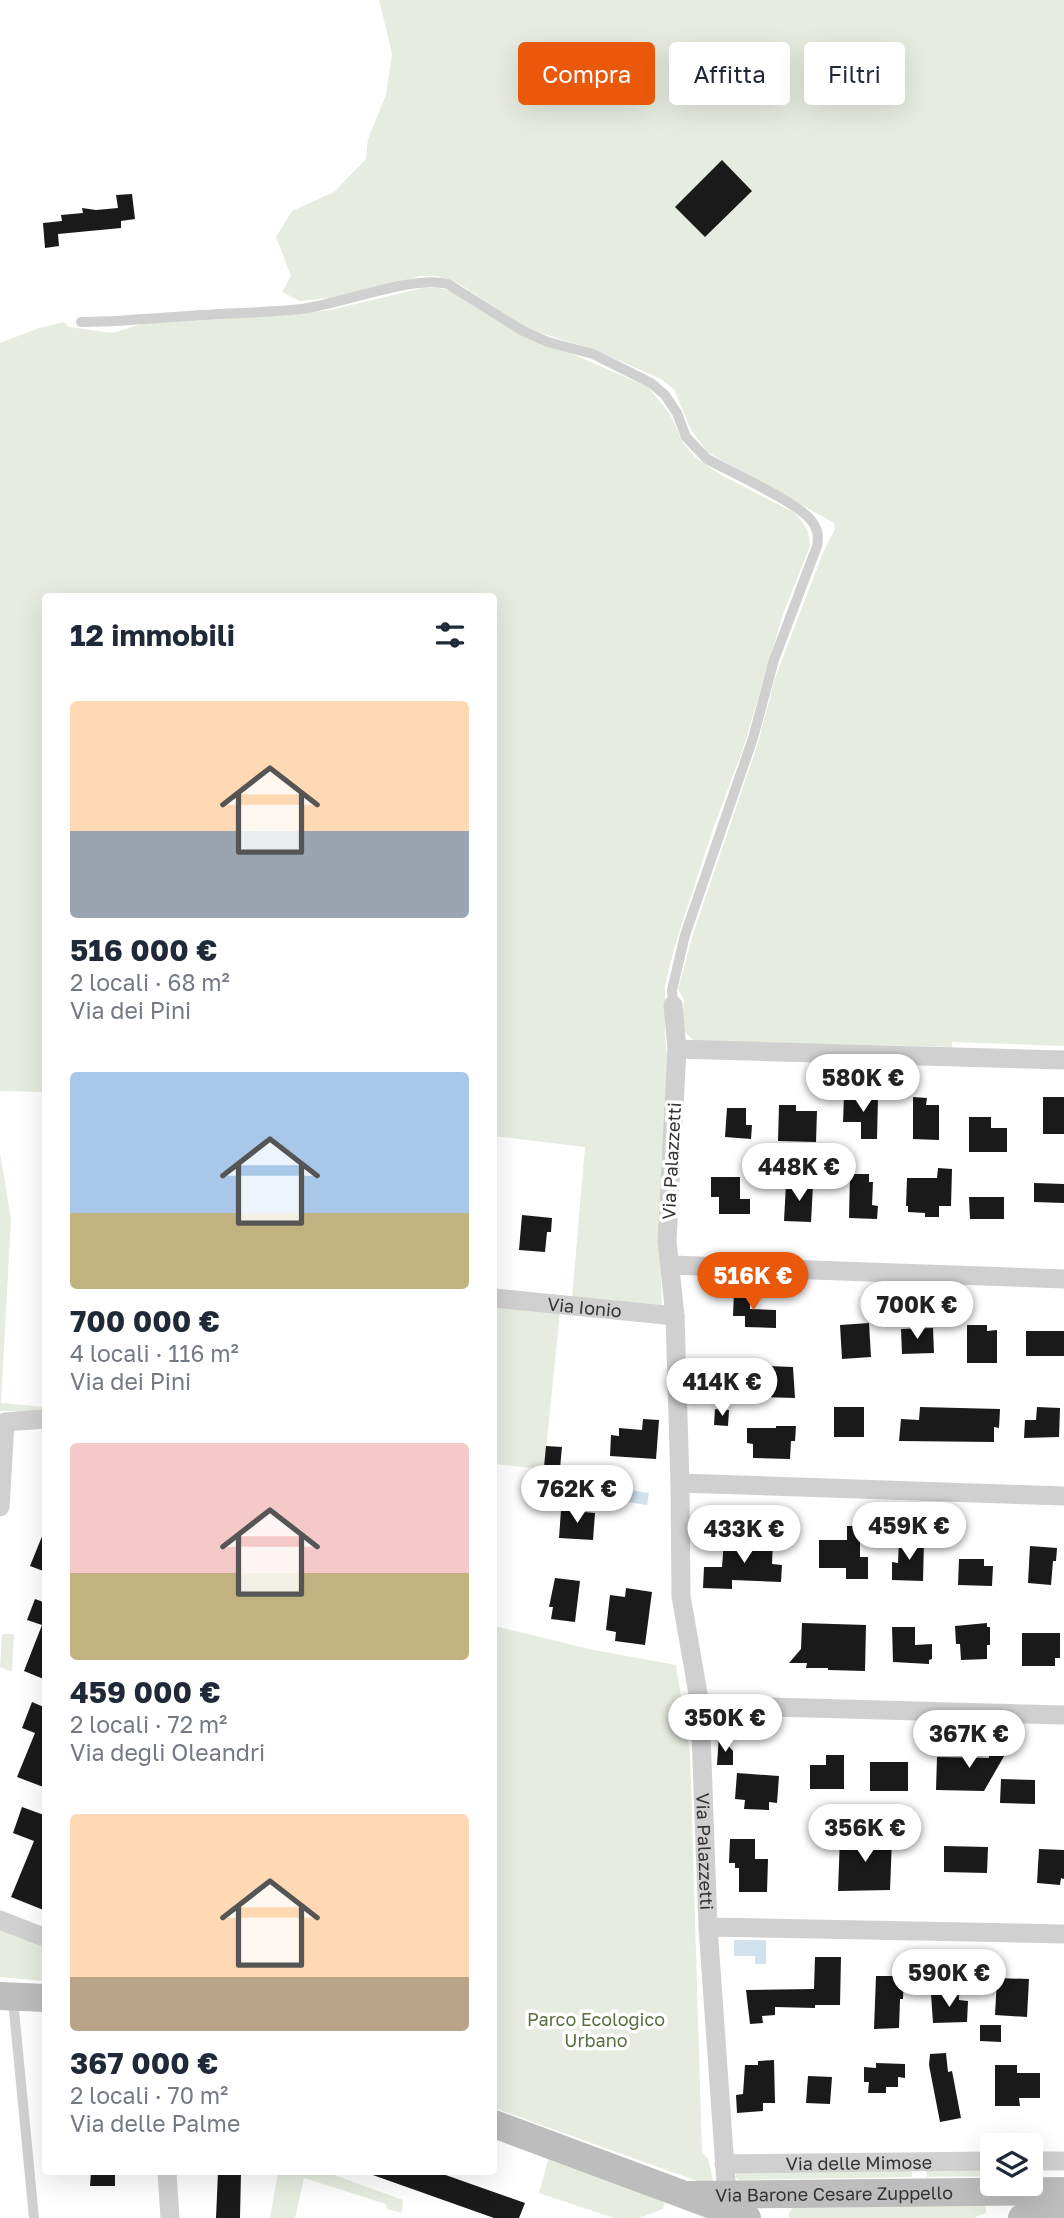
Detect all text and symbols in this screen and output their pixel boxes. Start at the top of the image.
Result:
chip: Compra [518,42,655,105]
chip: Affitta [669,42,790,105]
chip: Filtri [804,42,905,105]
icon: filters [431,616,469,654]
text: 12 immobili [70,617,235,653]
icon: home [207,747,333,873]
text: 516 000 € [70,932,217,968]
text: 2 locali · 68 m² [70,968,230,996]
text: Via dei Pini [70,996,191,1024]
pin: 580K € [806,1054,920,1114]
text: 580K € [822,1063,904,1091]
street label: Via Palazzetti [657,1102,685,1220]
icon: home [207,1118,333,1244]
pin: 448K € [742,1144,856,1203]
text: 448K € [758,1152,840,1180]
pin: 516K € [696,1252,810,1312]
text: 516K € [713,1261,793,1289]
pin: 700K € [860,1282,974,1341]
text: 700K € [876,1290,958,1318]
street label: Via Ionio [546,1292,623,1322]
text: 700 000 € [70,1303,220,1339]
text: 4 locali · 116 m² [70,1339,239,1367]
pin: 414K € [665,1358,779,1418]
text: Via dei Pini [70,1367,191,1395]
text: 414K € [682,1367,762,1395]
pin: 762K € [520,1466,634,1525]
text: 762K € [537,1474,617,1502]
icon: home [207,1489,333,1615]
pin: 459K € [852,1502,966,1562]
pin: 433K € [687,1506,801,1565]
text: 459K € [868,1511,950,1539]
text: 433K € [703,1514,785,1542]
text: 459 000 € [70,1674,221,1710]
pin: 350K € [668,1694,782,1754]
text: 350K € [684,1703,766,1731]
text: 2 locali · 72 m² [70,1710,227,1738]
pin: 367K € [912,1710,1026,1770]
text: 367K € [929,1719,1009,1747]
text: Via degli Oleandri [70,1738,265,1766]
street label: Via Palazzetti [692,1792,718,1910]
pin: 356K € [808,1804,922,1864]
text: 356K € [824,1813,906,1841]
icon: home [207,1860,333,1986]
pin: 590K € [892,1950,1006,2009]
text: 590K € [908,1958,990,1986]
park label: Parco Ecologico Urbano [527,2008,665,2051]
text: 367 000 € [70,2045,218,2081]
text: 2 locali · 70 m² [70,2081,228,2109]
text: Via delle Palme [70,2109,240,2137]
map controls [980,2133,1043,2196]
button: layers [980,2133,1043,2196]
street label: Via delle Mimose [786,2151,932,2174]
street label: Via Barone Cesare Zuppello [715,2181,953,2206]

